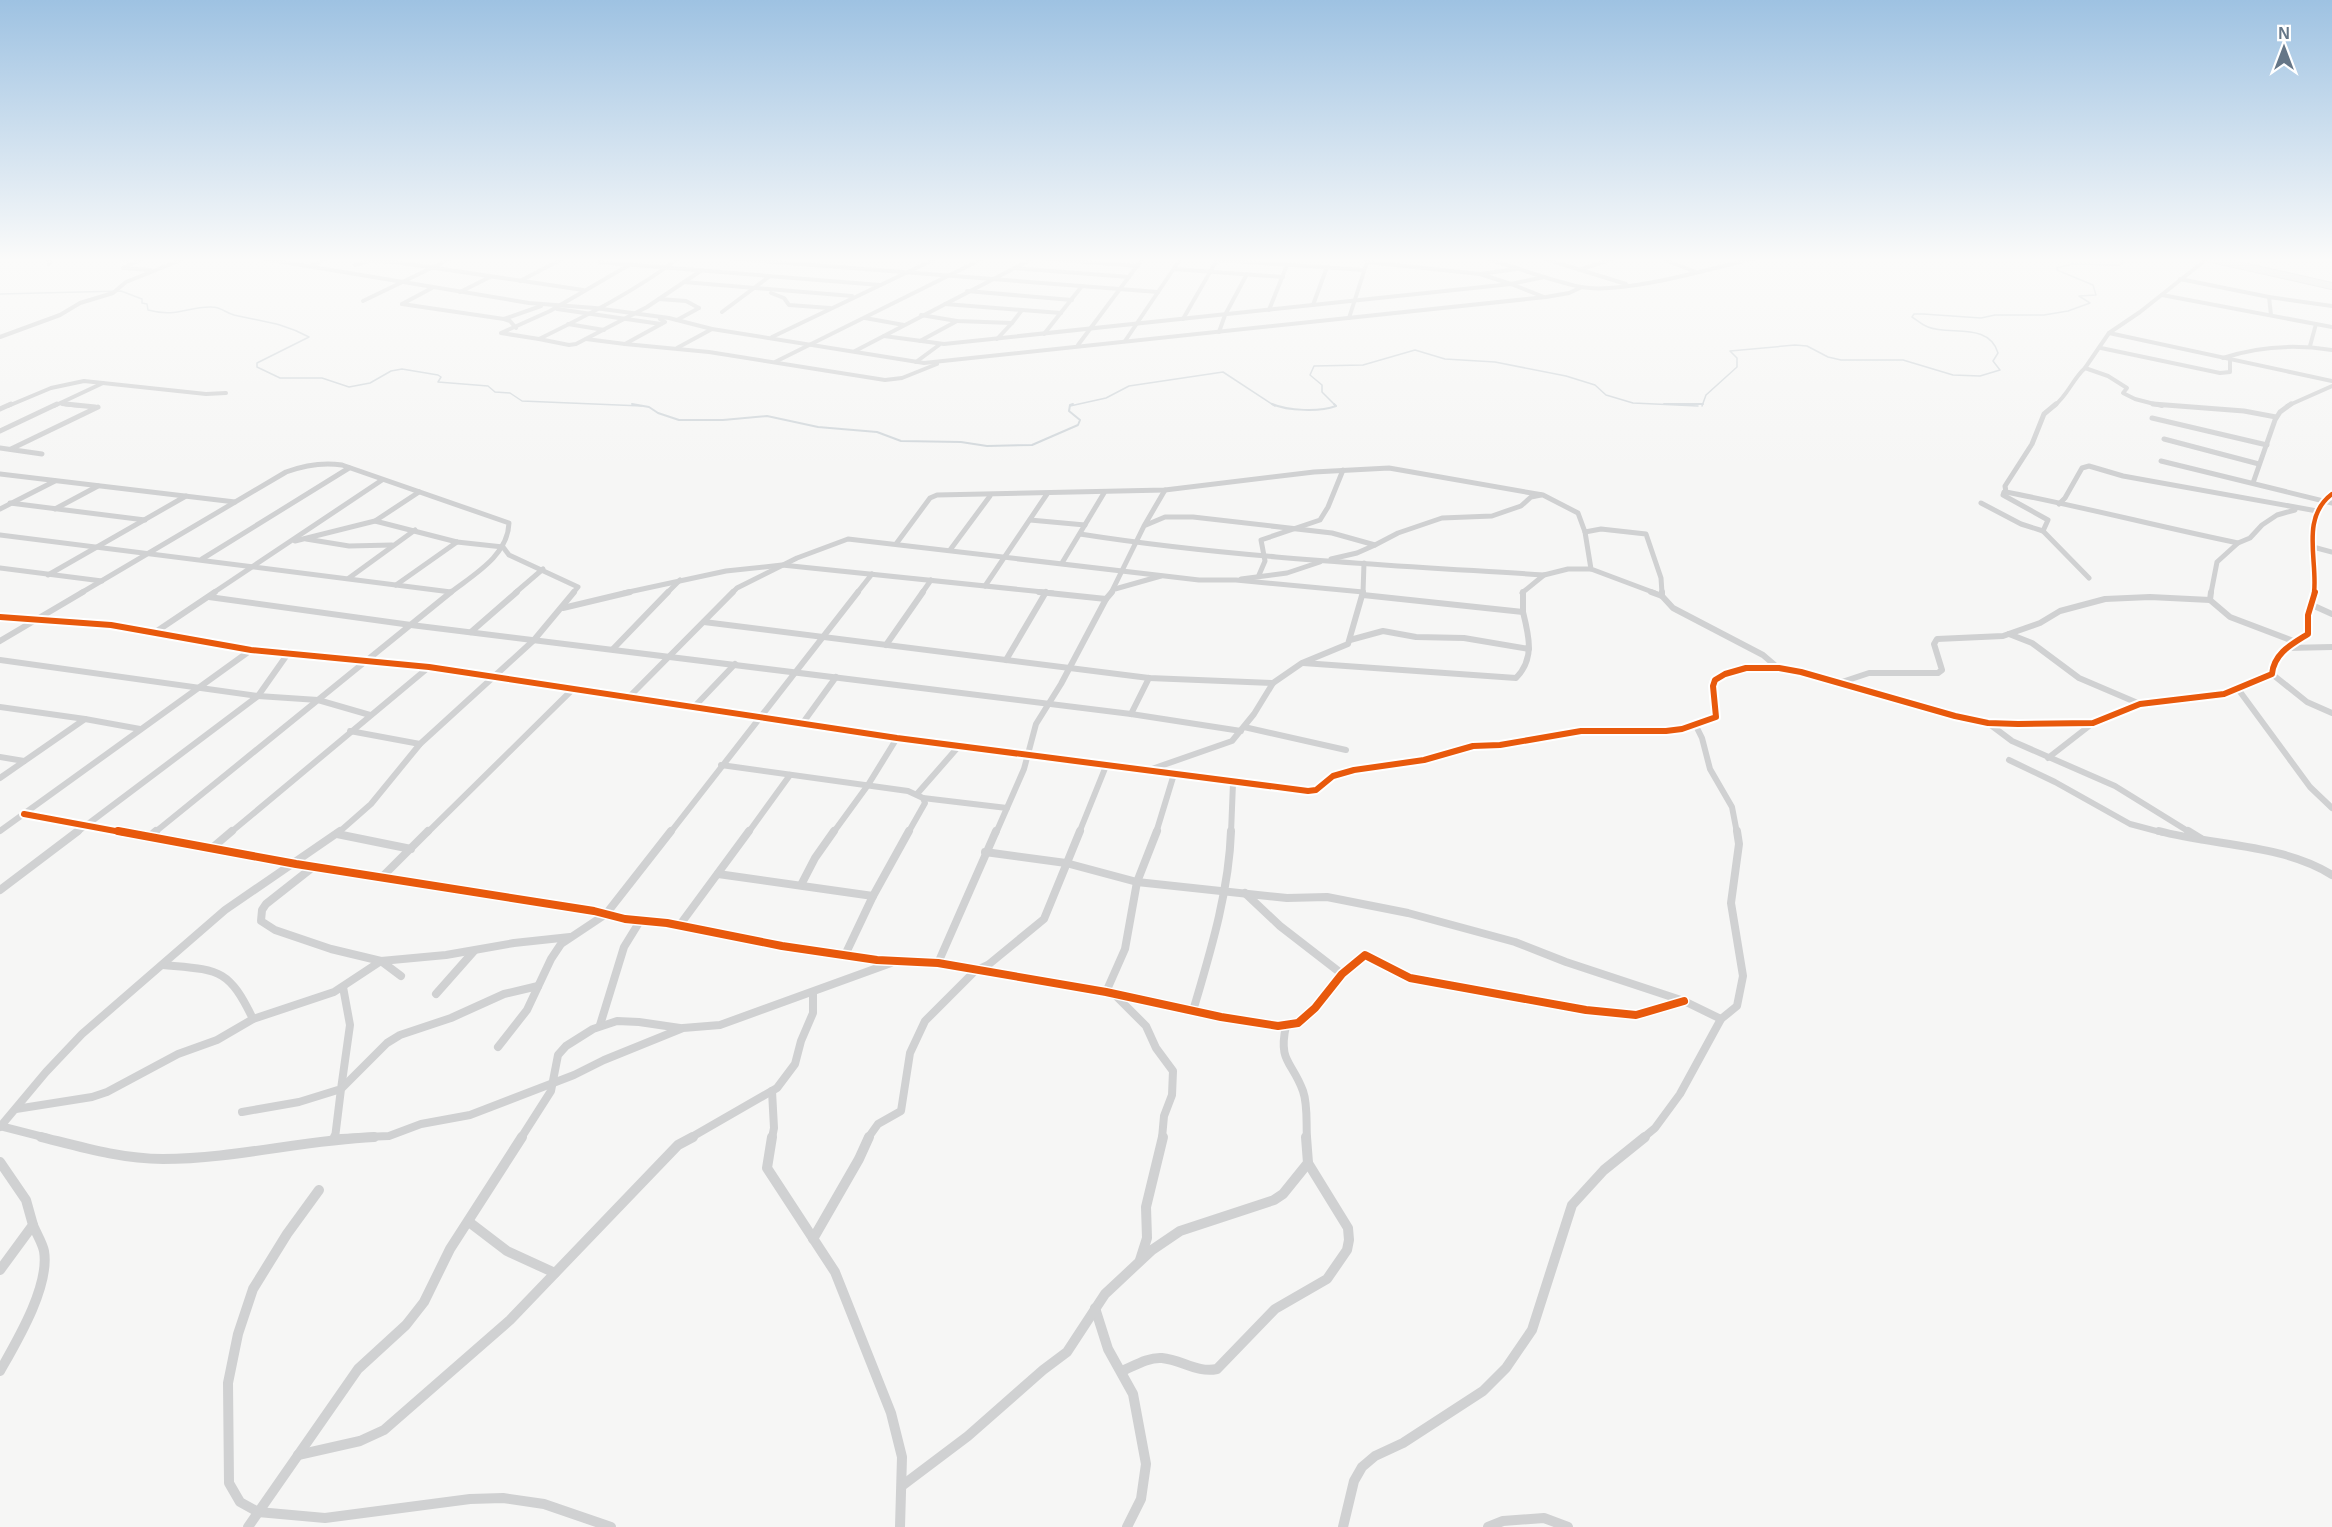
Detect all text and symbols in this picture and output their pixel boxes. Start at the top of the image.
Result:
north arrow [2254,18,2314,78]
text: N [2278,25,2290,42]

